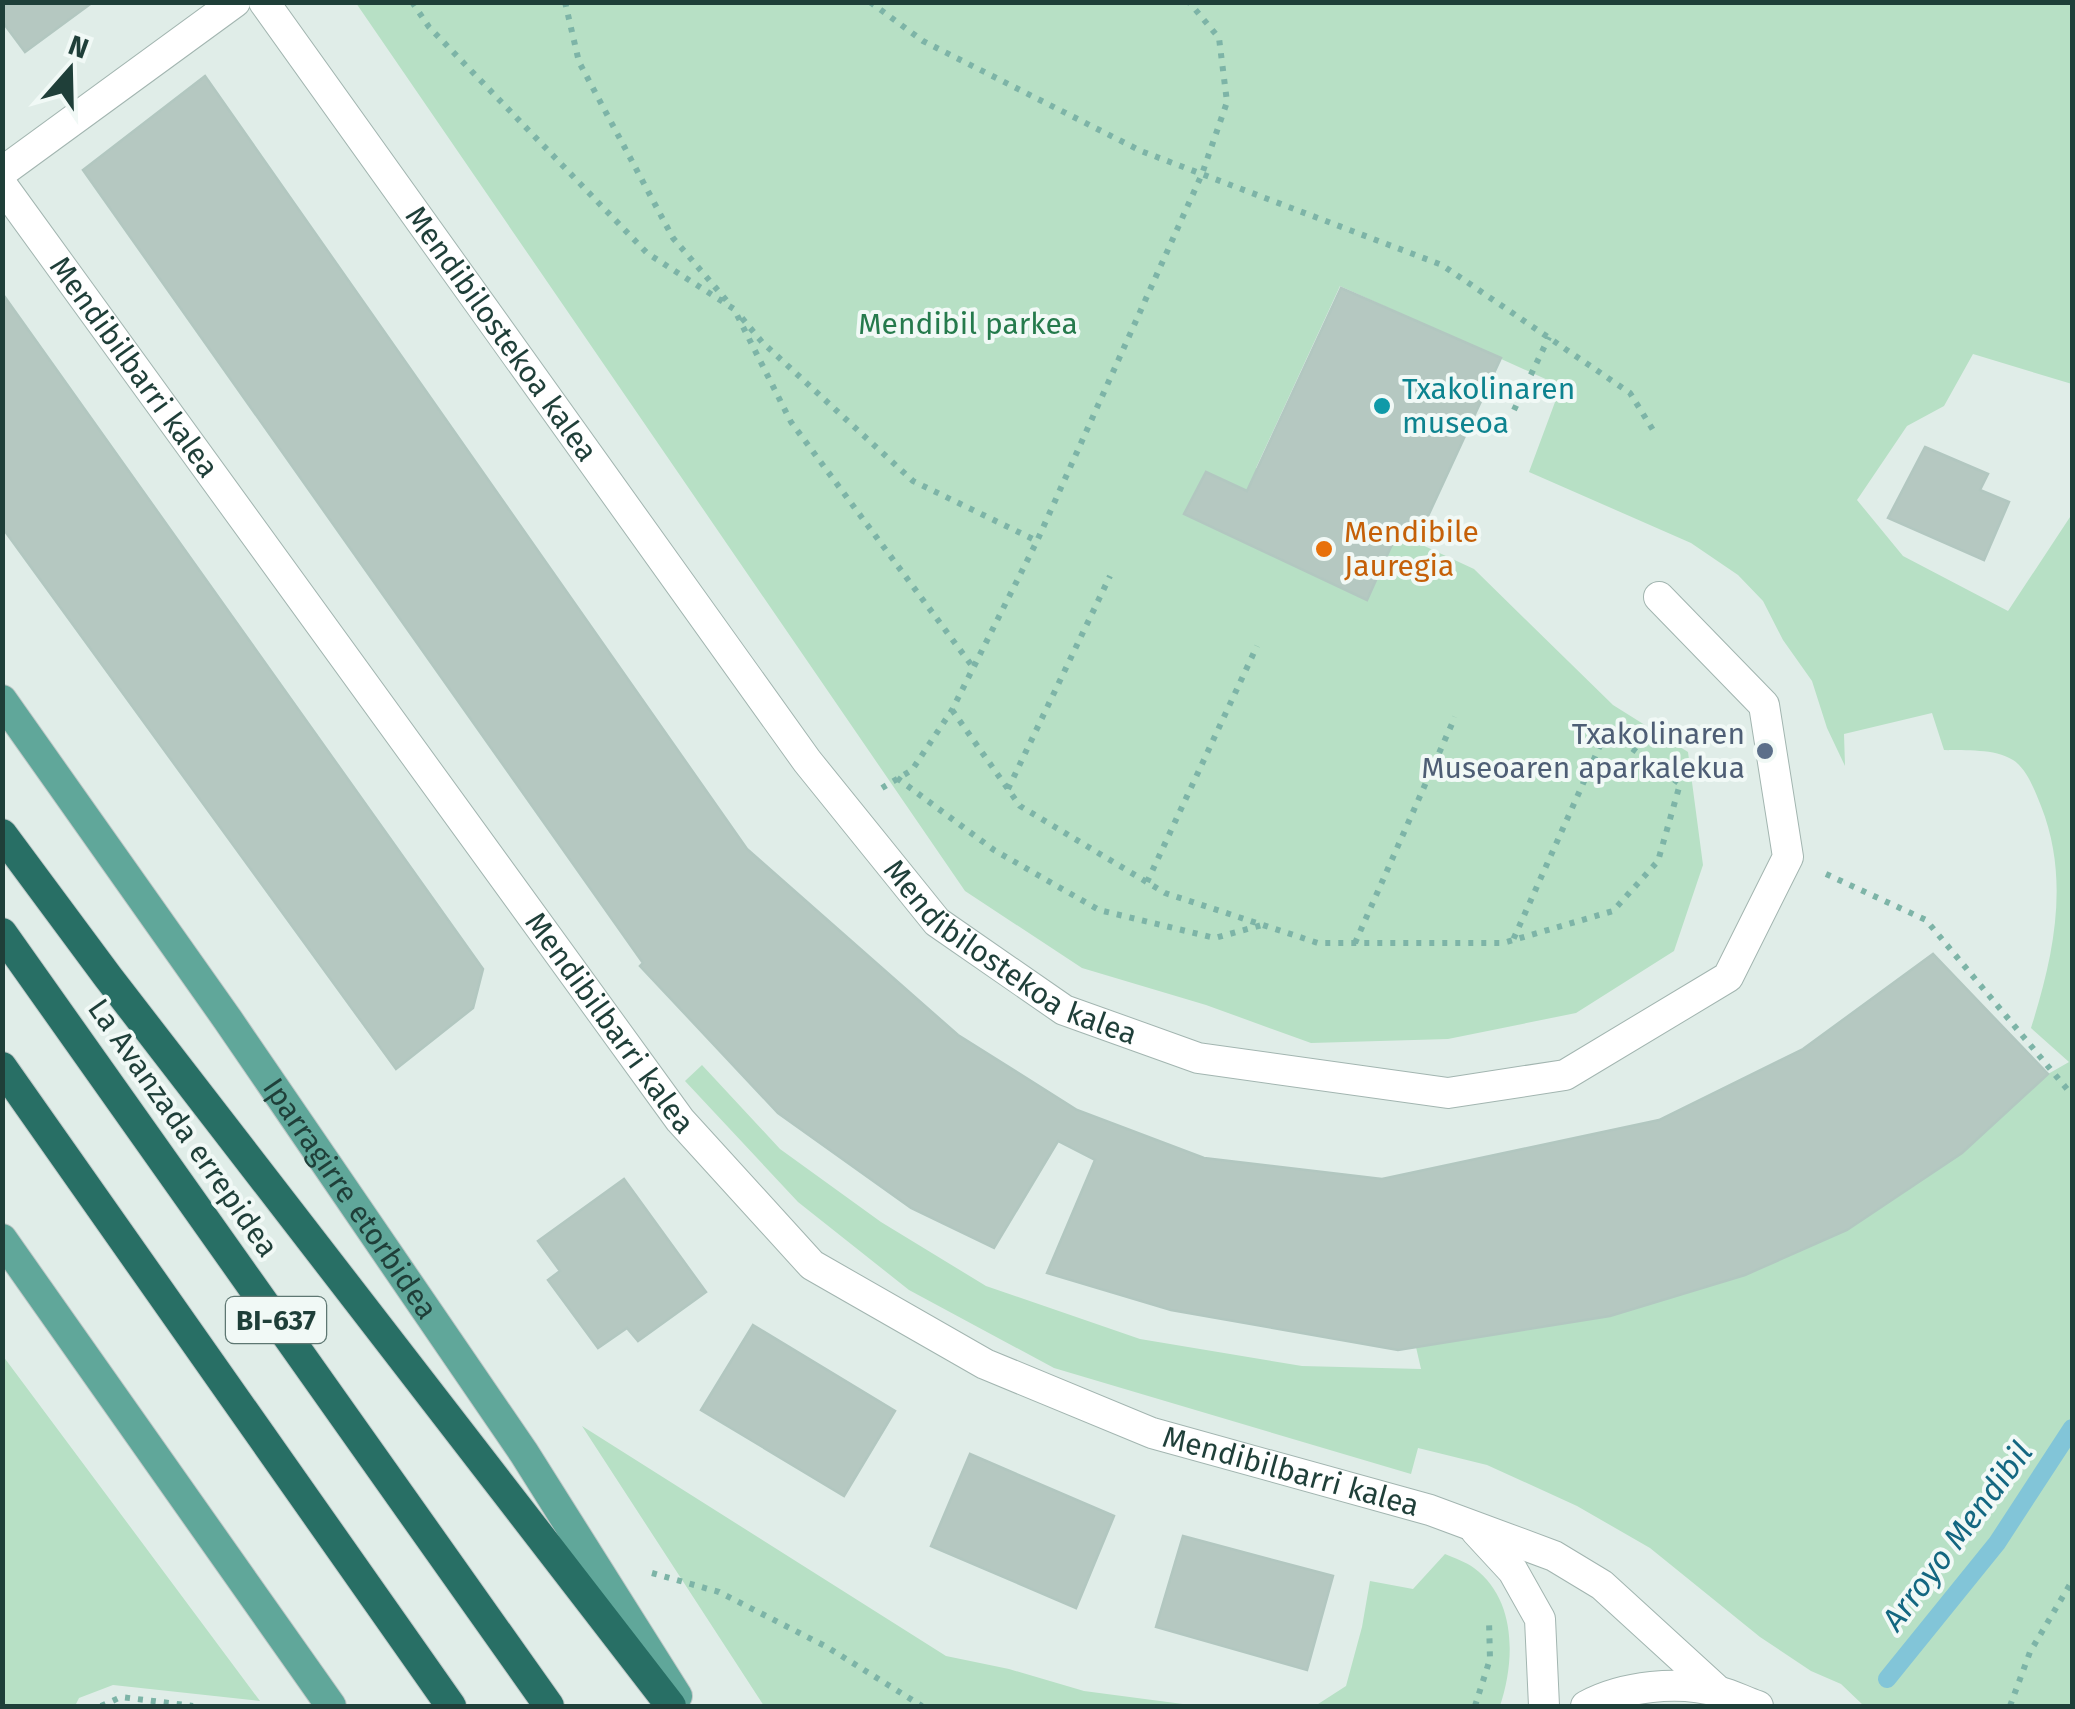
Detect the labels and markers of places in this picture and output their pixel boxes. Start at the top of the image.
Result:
place label: Txakolinaren museoa [1402,371,1575,441]
marker: Txakolinaren museoa [1371,395,1393,417]
place label: Mendibile Jauregia [1344,514,1479,584]
marker: Mendibile Jauregia [1313,538,1335,560]
place label: Txakolinaren Museoaren aparkalekua [1421,716,1745,786]
marker: Txakolinaren Museoaren aparkalekua [1754,740,1776,762]

